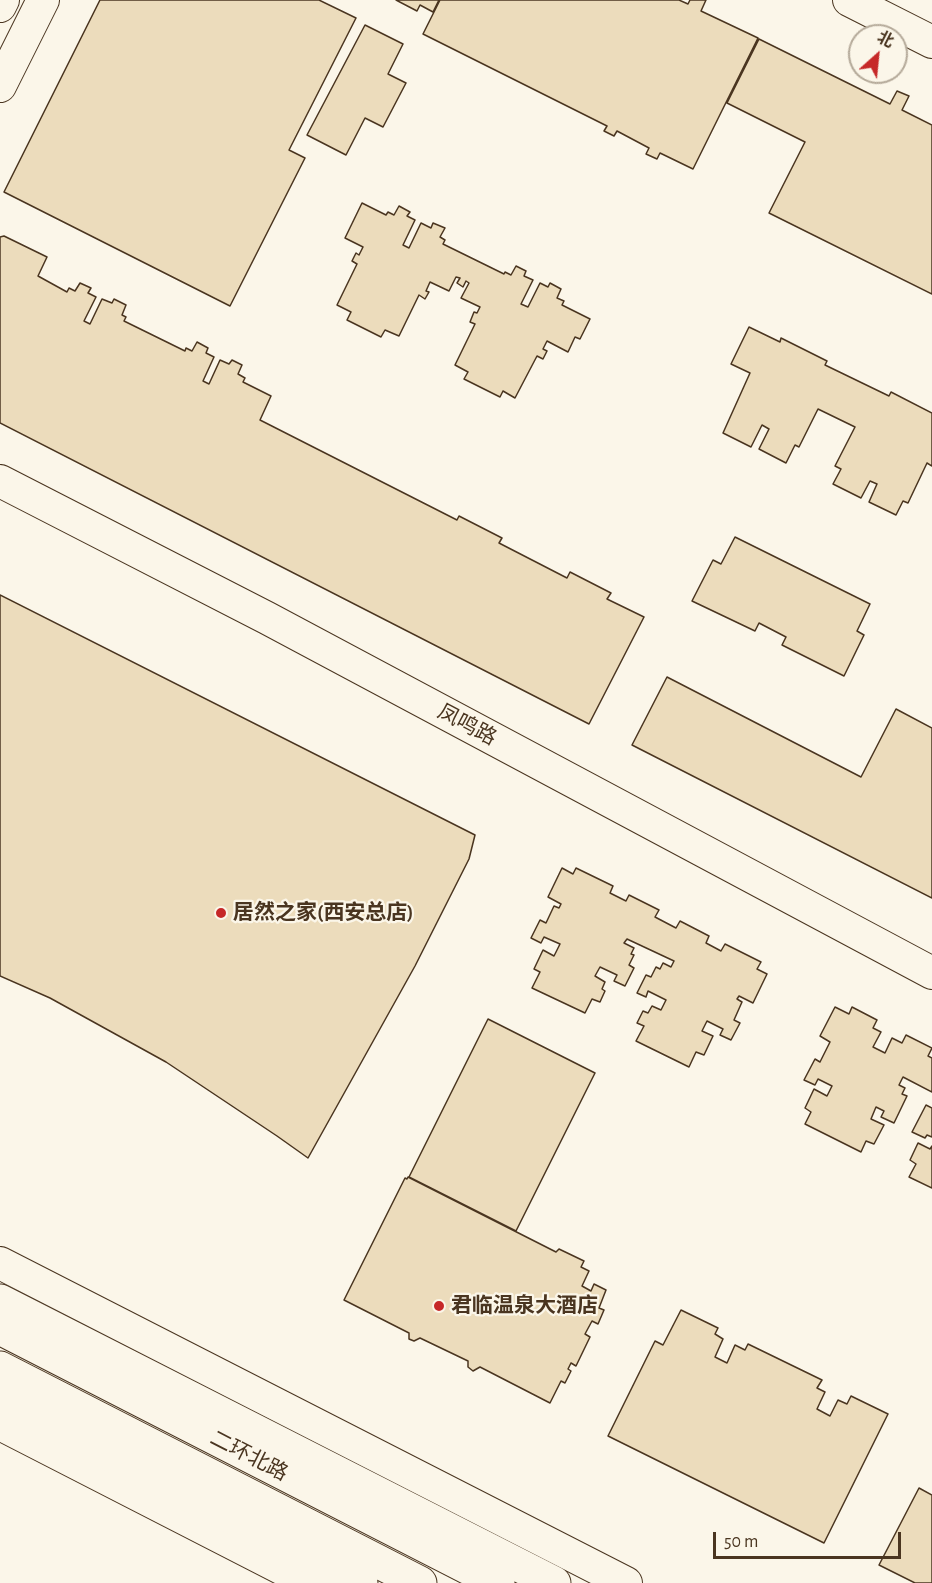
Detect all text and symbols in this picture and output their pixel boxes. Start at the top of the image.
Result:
north arrow [848,24,908,84]
text: 北 [874,29,896,51]
street label: 凤鸣路 [433,699,501,751]
place label: 居然之家(西安总店) [233,900,413,926]
marker: 居然之家(西安总店) [214,906,228,920]
place label: 君临温泉大酒店 [451,1293,598,1319]
marker: 君临温泉大酒店 [432,1299,446,1313]
street label: 二环北路 [206,1426,292,1486]
scale bar [716,1520,904,1558]
text: 50 m [724,1533,758,1551]

